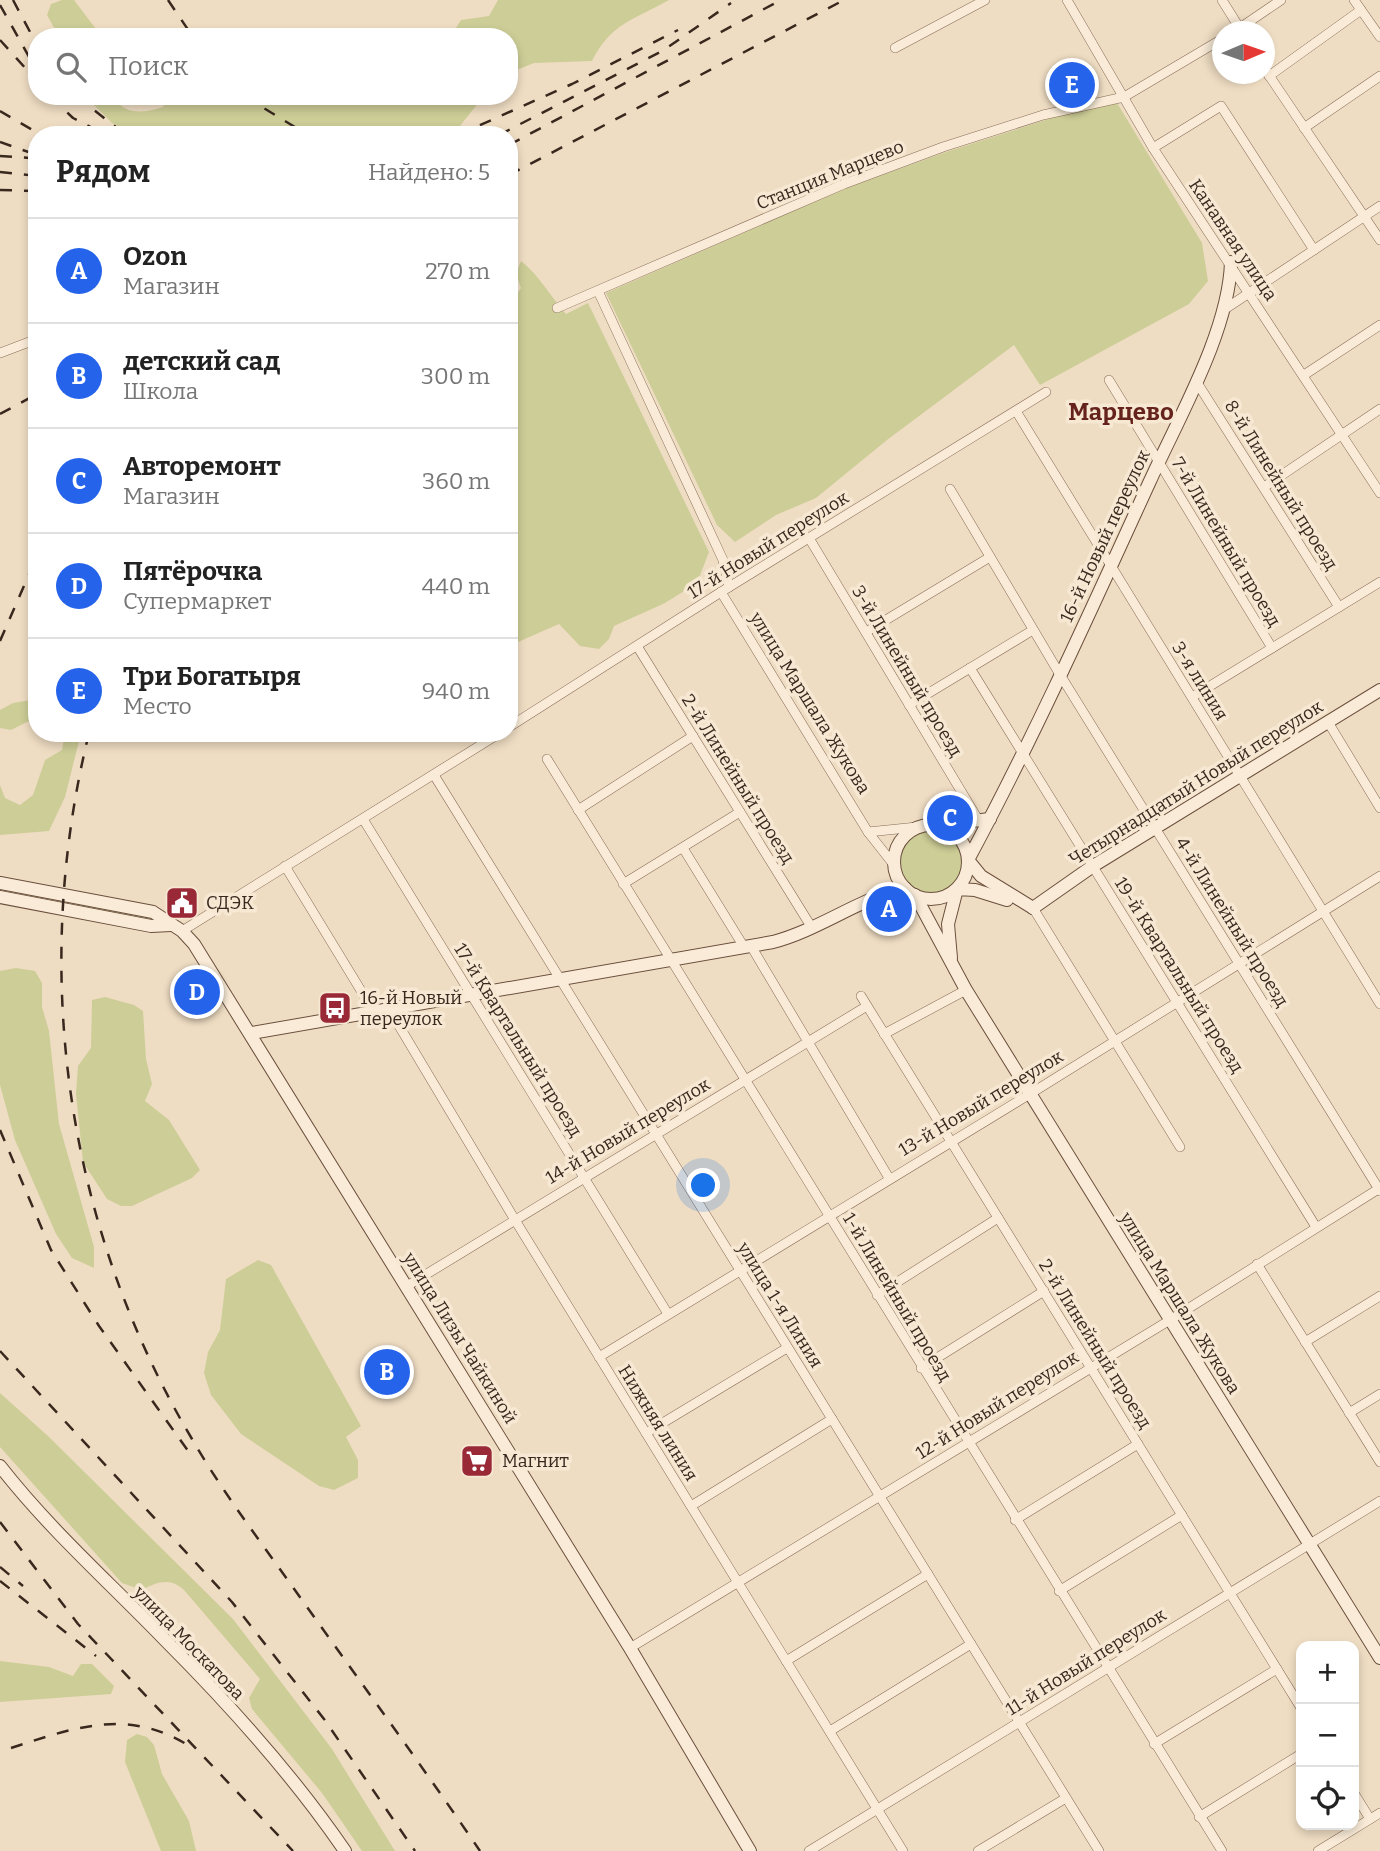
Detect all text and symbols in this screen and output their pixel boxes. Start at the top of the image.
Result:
north arrow [1212,21,1275,84]
search box [28,28,518,105]
icon: search [52,48,90,86]
text: Поиск [108,51,188,82]
pin: E [1049,59,1095,111]
street label: Станция Марцево [753,135,907,215]
text: Рядом [56,154,150,190]
text: Найдено: 5 [368,158,490,186]
street label: Канавная улица [1184,175,1282,305]
text: Ozon [123,241,187,272]
text: A [71,257,87,285]
text: 270 m [425,257,490,285]
text: Магазин [123,272,220,300]
text: детский сад [123,346,280,377]
text: B [72,362,86,390]
text: 300 m [421,362,490,390]
text: Школа [123,377,198,405]
street label: 8-й Линейный проезд [1220,396,1342,574]
district label: Марцево [1068,398,1174,426]
street label: 16-й Новый переулок [1055,446,1155,626]
text: Авторемонт [123,451,281,482]
street label: 7-й Линейный проезд [1167,453,1285,631]
text: C [72,467,86,495]
text: 360 m [422,467,490,495]
text: Магазин [123,482,220,510]
street label: 17-й Новый переулок [683,486,853,604]
text: Пятёрочка [123,556,262,587]
text: D [71,572,87,600]
text: 440 m [422,572,490,600]
street label: 3-й Линейный проезд [847,581,967,761]
text: Супермаркет [123,587,271,615]
street label: улица Маршала Жукова [744,607,875,798]
street label: 3-я линия [1167,638,1233,724]
text: Три Богатыря [123,661,301,692]
text: E [72,677,86,705]
text: 940 m [422,677,490,705]
street label: 2-й Линейный проезд [677,690,799,868]
text: Место [123,692,192,720]
street label: Четырнадцатый Новый переулок [1065,695,1327,870]
pin: C [927,792,973,844]
street label: 4-й Линейный проезд [1171,833,1293,1011]
street label: 19-й Квартальный проезд [1110,873,1248,1077]
pin: A [866,883,912,935]
public building icon: СДЭК [163,884,201,922]
place label: СДЭК [206,892,254,914]
street label: 17-й Квартальный проезд [449,939,587,1141]
pin: D [174,966,220,1018]
place label: 16-й Новый переулок [360,987,462,1030]
bus stop icon: 16-й Новый переулок [316,989,354,1027]
street label: 13-й Новый переулок [895,1045,1068,1161]
street label: 14-й Новый переулок [542,1073,715,1189]
your location [686,1168,720,1202]
street label: улица Маршала Жукова [1114,1207,1245,1398]
street label: 1-й Линейный проезд [838,1209,956,1385]
street label: улица 1-я Линия [732,1237,828,1372]
street label: улица Лизы Чайкиной [398,1247,522,1428]
street label: 2-й Линейный проезд [1034,1255,1156,1433]
pin: B [364,1346,410,1398]
street label: 12-й Новый переулок [912,1346,1083,1464]
street label: Нижняя линия [613,1361,703,1485]
supermarket icon: Магнит [458,1442,496,1480]
place label: Магнит [502,1450,569,1472]
street label: улица Москатова [128,1581,249,1705]
street label: 11-й Новый переулок [1002,1603,1171,1720]
map controls [1296,1641,1359,1830]
button: + [1296,1641,1359,1704]
button: − [1296,1704,1359,1767]
button: locate [1296,1767,1359,1830]

